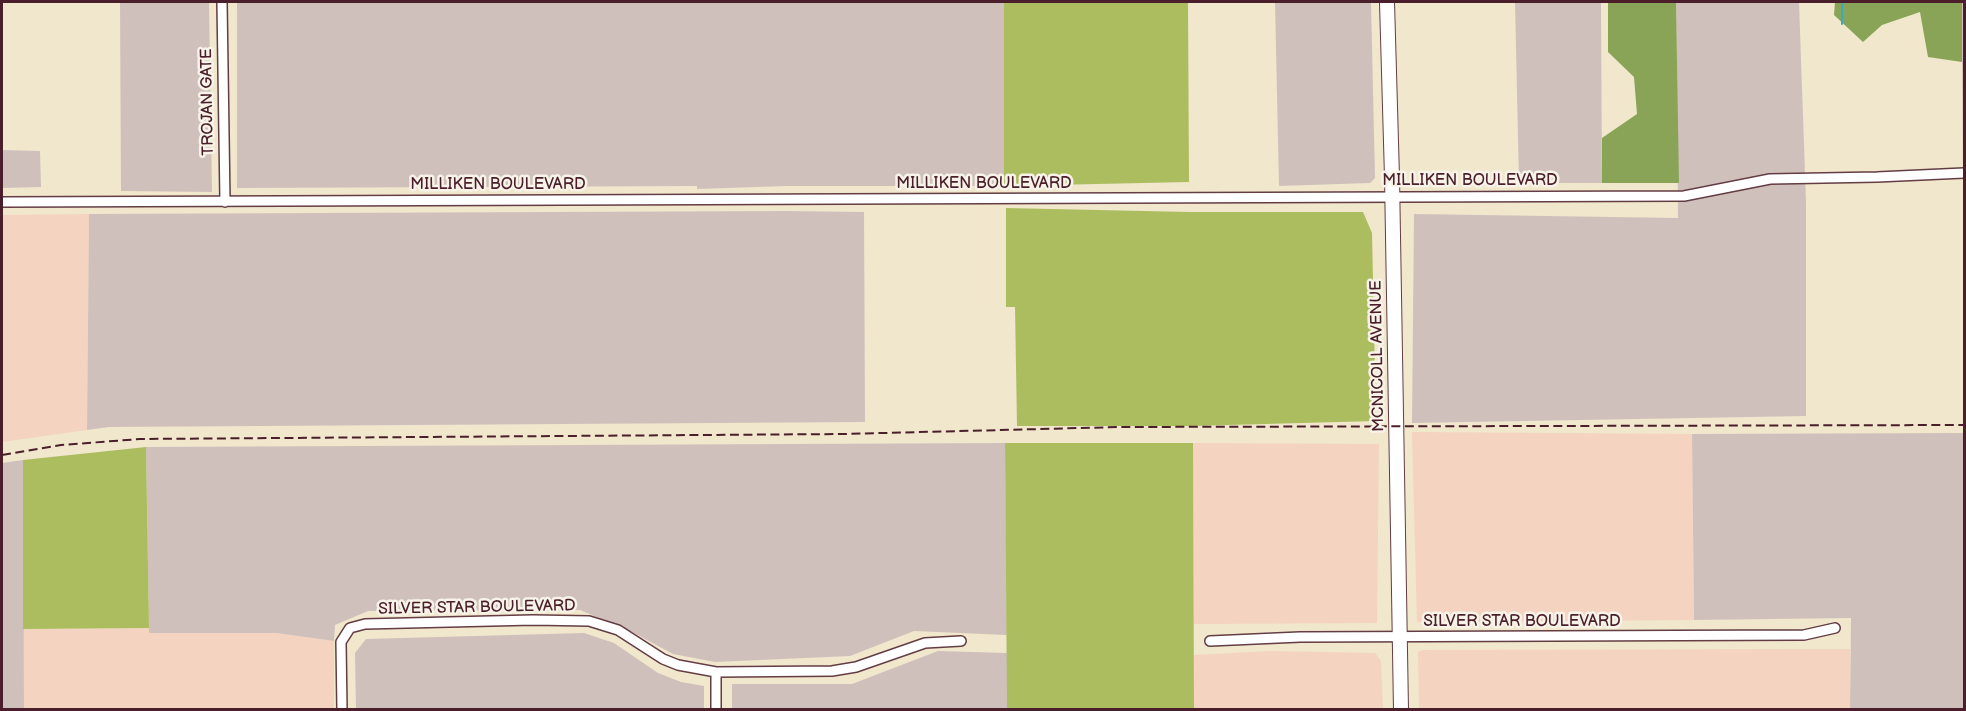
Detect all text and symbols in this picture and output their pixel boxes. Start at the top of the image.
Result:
street label: TROJAN GATE [197,48,219,156]
street label: MILLIKEN BOULEVARD [1382,171,1558,191]
street label: MILLIKEN BOULEVARD [896,174,1072,194]
street label: MILLIKEN BOULEVARD [410,175,586,195]
street label: MCNICOLL AVENUE [1367,280,1389,432]
street label: SILVER STAR BOULEVARD [378,597,576,619]
street label: SILVER STAR BOULEVARD [1423,612,1621,632]

